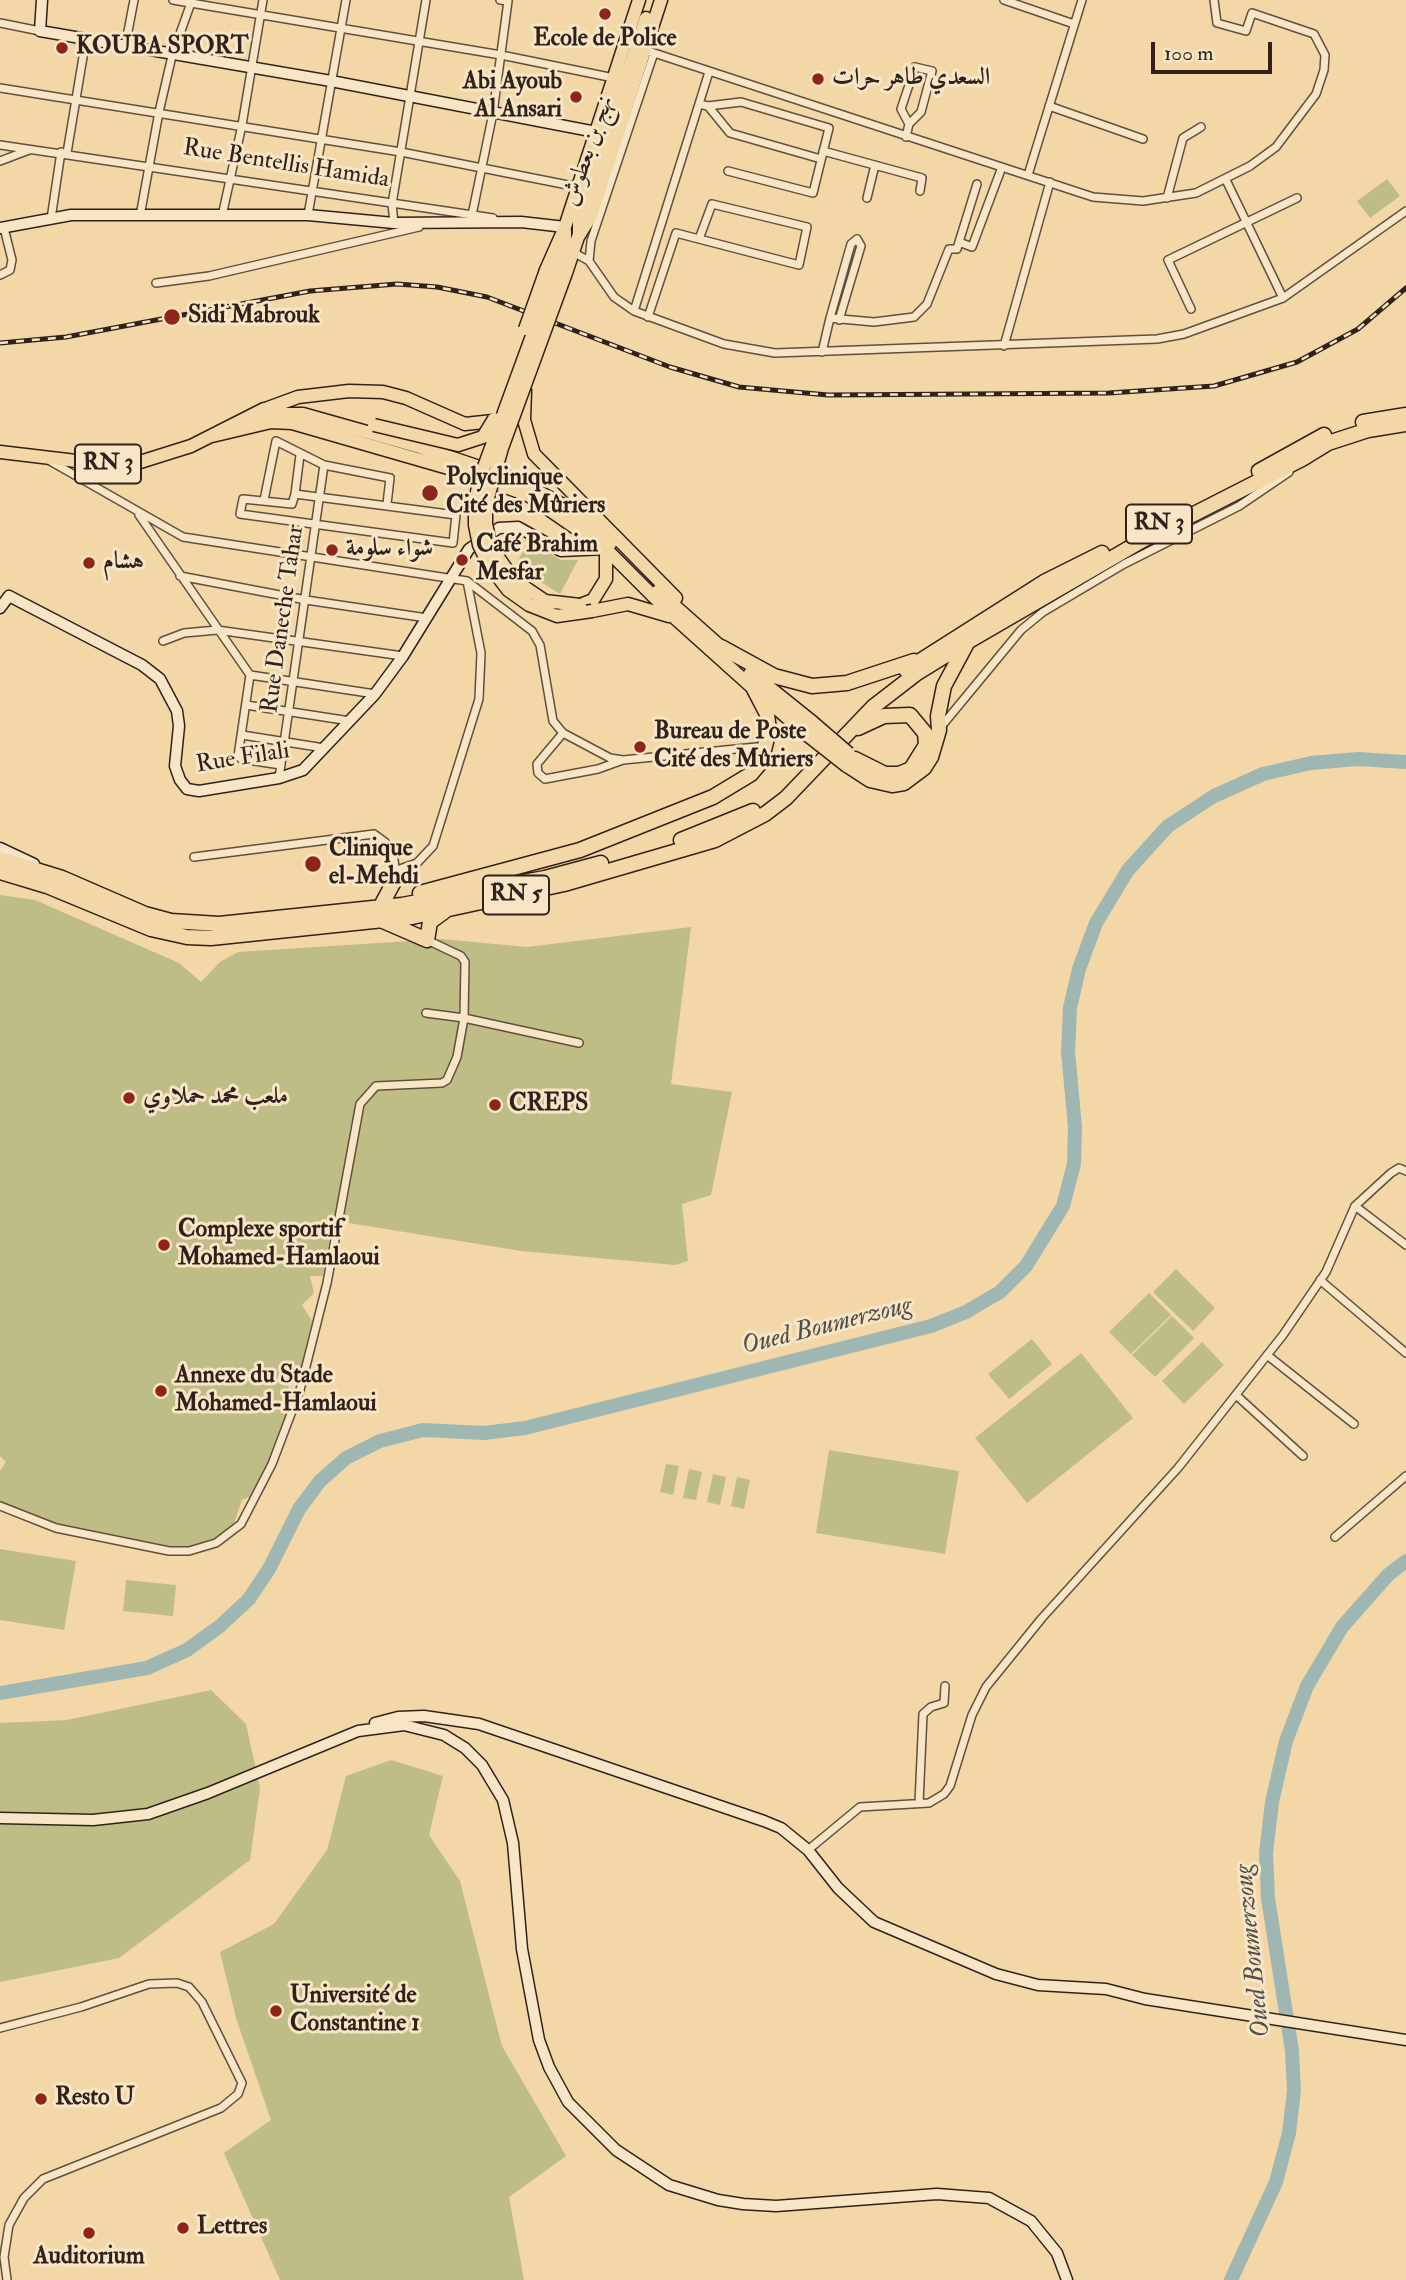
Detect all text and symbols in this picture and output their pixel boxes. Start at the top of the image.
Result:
marker: Ecole de Police [597,6,613,22]
place label: Ecole de Police [533,26,677,54]
scale bar [1154,28,1275,72]
place label: KOUBA SPORT [76,34,249,62]
marker: KOUBA SPORT [54,40,70,56]
text: 100 m [1164,40,1214,67]
place label: السعدي طاهر حرات [832,65,990,93]
place label: Abi Ayoub Al Ansari [463,69,562,125]
marker: السعدي طاهر حرات [810,71,826,87]
marker: Abi Ayoub Al Ansari [568,89,584,105]
street label: نهج بن بعطوش [557,92,621,210]
street label: Rue Bentellis Hamida [181,134,391,196]
place label: Sidi Mabrouk [188,303,320,331]
marker: Sidi Mabrouk [162,307,182,327]
road number: RN 3 [75,445,141,484]
place label: Polyclinique Cité des Mûriers [446,465,605,521]
marker: Polyclinique Cité des Mûriers [420,483,440,503]
road number: RN 3 [1126,504,1192,544]
street label: Rue Daneche Tahar [257,523,311,715]
place label: Café Brahim Mesfar [476,532,598,588]
place label: شواء سلومة [346,536,433,564]
marker: شواء سلومة [324,542,340,558]
place label: هشام [103,549,144,577]
marker: Café Brahim Mesfar [454,552,470,568]
marker: هشام [81,555,97,571]
place label: Bureau de Poste Cité des Mûriers [654,719,813,775]
street label: Rue Filali [194,737,292,781]
marker: Bureau de Poste Cité des Mûriers [632,739,648,755]
place label: Clinique el-Mehdi [329,836,419,892]
marker: Clinique el-Mehdi [303,854,323,874]
road number: RN 5 [483,876,549,914]
place label: ملعب محمد حملاوي [143,1084,288,1112]
marker: ملعب محمد حملاوي [121,1090,137,1106]
place label: CREPS [509,1091,588,1119]
marker: CREPS [487,1097,503,1113]
place label: Complexe sportif Mohamed-Hamlaoui [178,1217,380,1273]
marker: Complexe sportif Mohamed-Hamlaoui [156,1237,172,1253]
water label: Oued Boumerzoug [739,1291,915,1363]
place label: Annexe du Stade Mohamed-Hamlaoui [175,1363,377,1419]
marker: Annexe du Stade Mohamed-Hamlaoui [153,1383,169,1399]
water label: Oued Boumerzoug [1229,1863,1279,2039]
place label: Université de Constantine 1 [290,1983,420,2039]
marker: Université de Constantine 1 [268,2003,284,2019]
place label: Resto U [55,2085,135,2113]
marker: Resto U [33,2091,49,2107]
place label: Lettres [197,2214,267,2242]
marker: Lettres [175,2220,191,2236]
marker: Auditorium [81,2225,97,2241]
place label: Auditorium [33,2244,145,2272]

